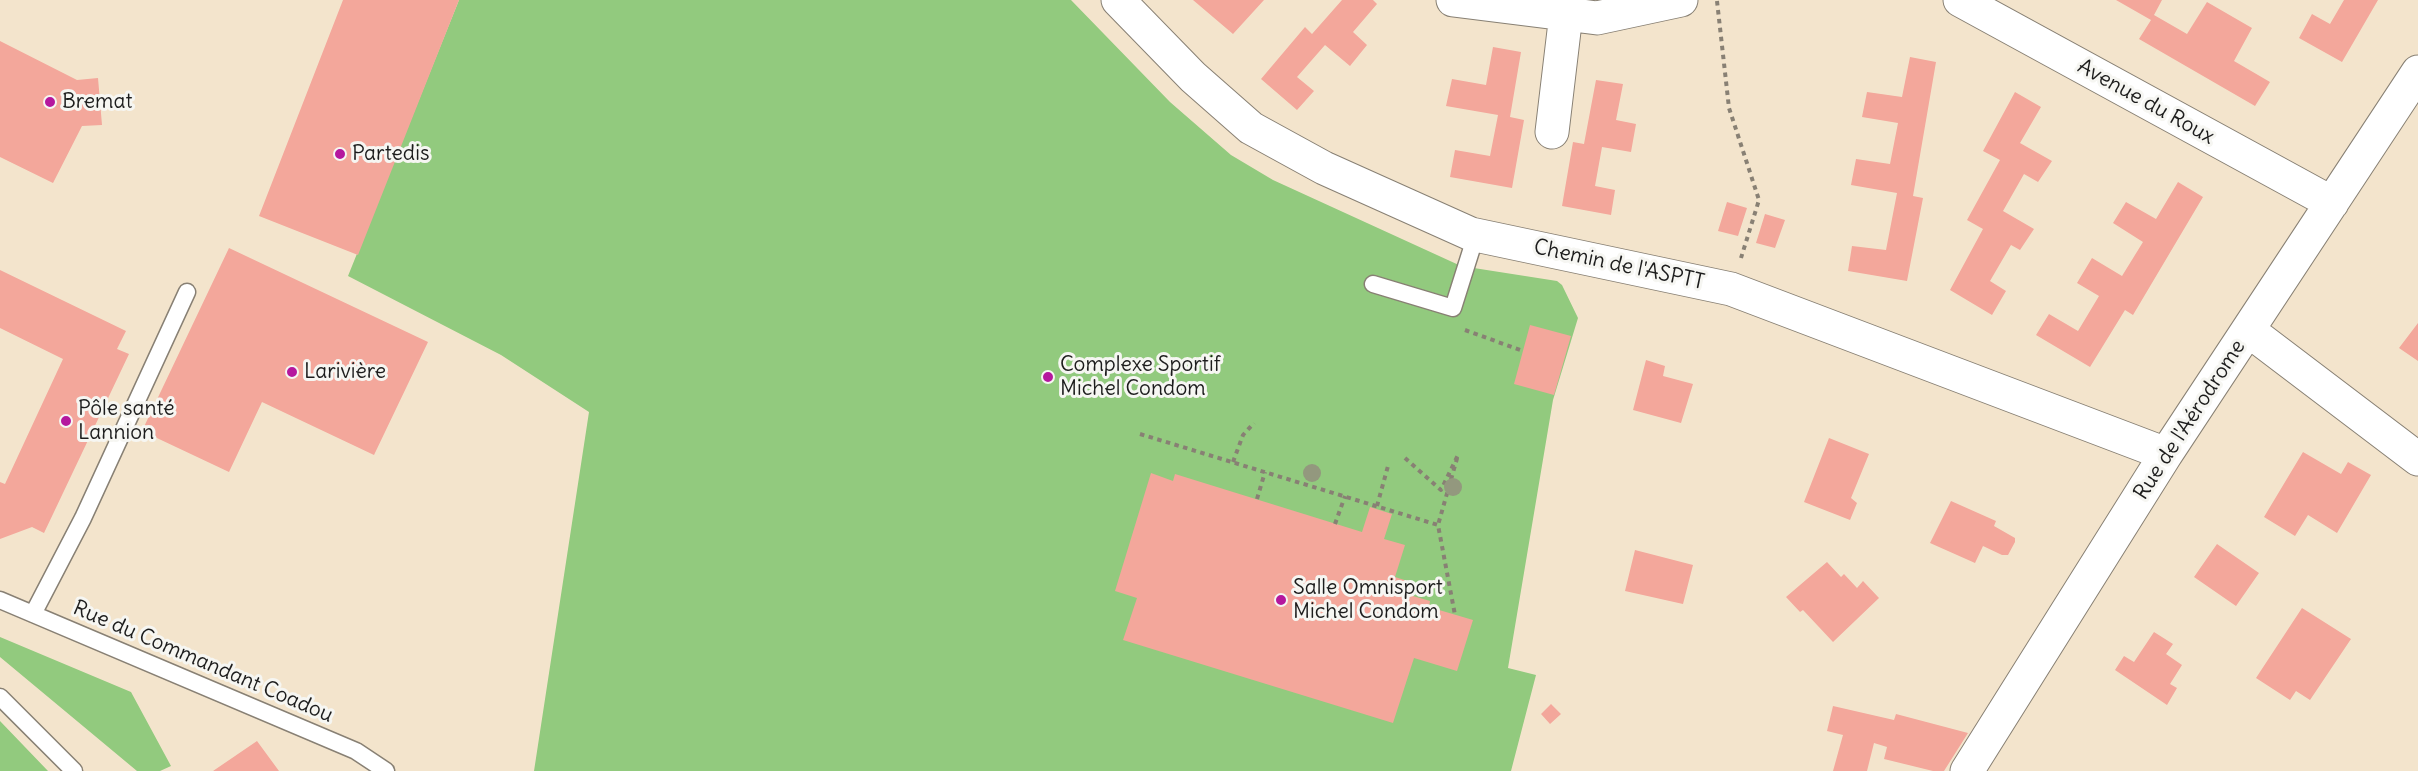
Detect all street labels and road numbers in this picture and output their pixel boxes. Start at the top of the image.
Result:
street label: Avenue du Roux [2073,54,2219,150]
street label: Chemin de l'ASPTT [1531,235,1707,295]
street label: Rue de l'Aérodrome [2129,335,2251,505]
street label: Rue du Commandant Coadou [69,596,337,728]

